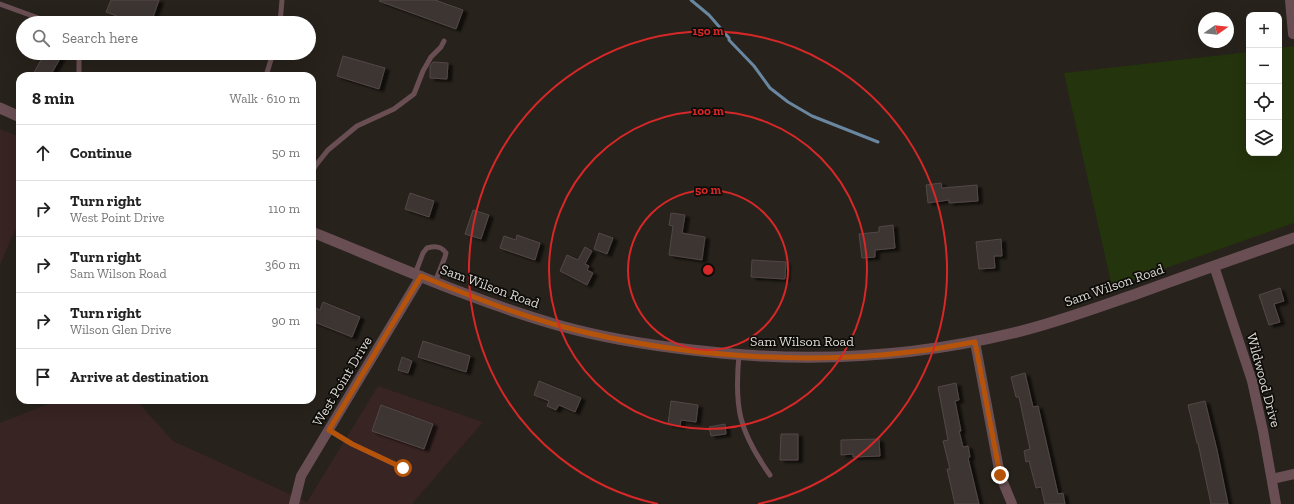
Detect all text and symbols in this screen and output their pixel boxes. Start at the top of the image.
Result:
north arrow [1198,12,1234,48]
map controls [1246,12,1282,156]
button: + [1246,12,1282,48]
search box [16,16,316,60]
text: 150 m [693,24,724,38]
icon: search [30,27,52,49]
text: Search here [62,29,138,47]
button: − [1246,48,1282,84]
button: locate [1246,84,1282,120]
text: 8 min [32,88,74,108]
text: Walk · 610 m [230,91,300,106]
text: 100 m [692,104,724,118]
button: layers [1246,120,1282,156]
icon: ahead [32,142,54,164]
text: Continue [70,144,132,162]
text: 50 m [272,145,300,160]
text: 50 m [695,183,721,197]
text: Turn right [70,192,141,210]
icon: right [32,198,54,220]
text: 110 m [268,201,300,216]
text: West Point Drive [70,210,164,225]
text: Turn right [70,248,141,266]
icon: right [32,254,54,276]
text: 360 m [265,257,300,272]
street label: Sam Wilson Road [1062,260,1166,310]
street label: Sam Wilson Road [438,261,542,312]
centre of rings [701,263,715,277]
text: Sam Wilson Road [70,266,167,281]
text: Turn right [70,304,141,322]
icon: right [32,310,54,332]
text: 90 m [271,313,300,328]
text: Wilson Glen Drive [70,322,171,337]
street label: Wildwood Drive [1243,331,1284,429]
street label: West Point Drive [309,333,376,429]
street label: Sam Wilson Road [750,333,854,350]
icon: arrive [32,366,54,388]
text: Arrive at destination [70,368,209,386]
route start [394,459,412,477]
route end [991,466,1009,484]

